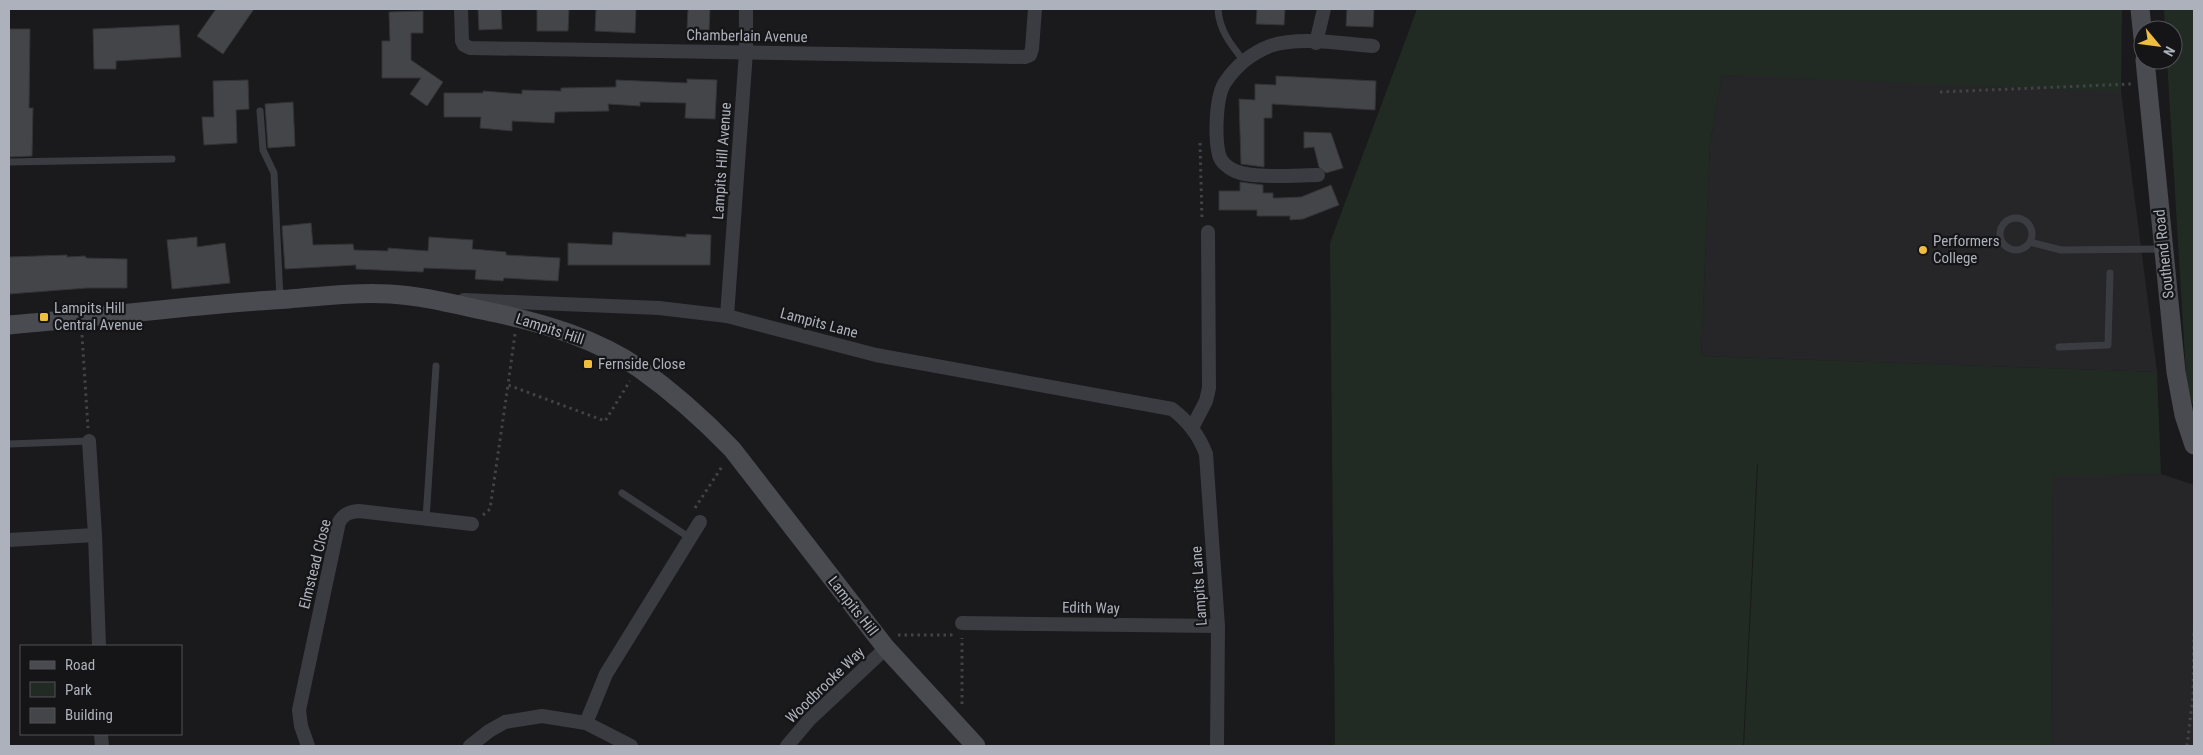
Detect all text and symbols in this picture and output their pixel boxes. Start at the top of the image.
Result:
north arrow [2133,20,2183,70]
street label: Chamberlain Avenue [686,26,808,46]
text: N [2160,44,2178,59]
street label: Lampits Hill Avenue [709,102,735,220]
street label: Southend Road [2150,209,2178,299]
place label: Performers College [1933,232,2000,267]
marker: Performers College [1917,244,1929,256]
place label: Lampits Hill Central Avenue [54,299,143,334]
street label: Lampits Lane [778,304,860,342]
street label: Lampits Hill [514,309,586,349]
marker: Lampits Hill Central Avenue [38,311,50,323]
place label: Fernside Close [598,355,685,373]
marker: Fernside Close [582,358,594,370]
street label: Elmstead Close [295,517,335,611]
street label: Lampits Lane [1187,546,1211,626]
street label: Lampits Hill [824,573,882,639]
street label: Edith Way [1062,598,1120,618]
street label: Woodbrooke Way [782,643,868,727]
legend [20,645,182,735]
text: Road [65,656,95,674]
text: Park [65,681,92,699]
text: Building [65,706,113,724]

